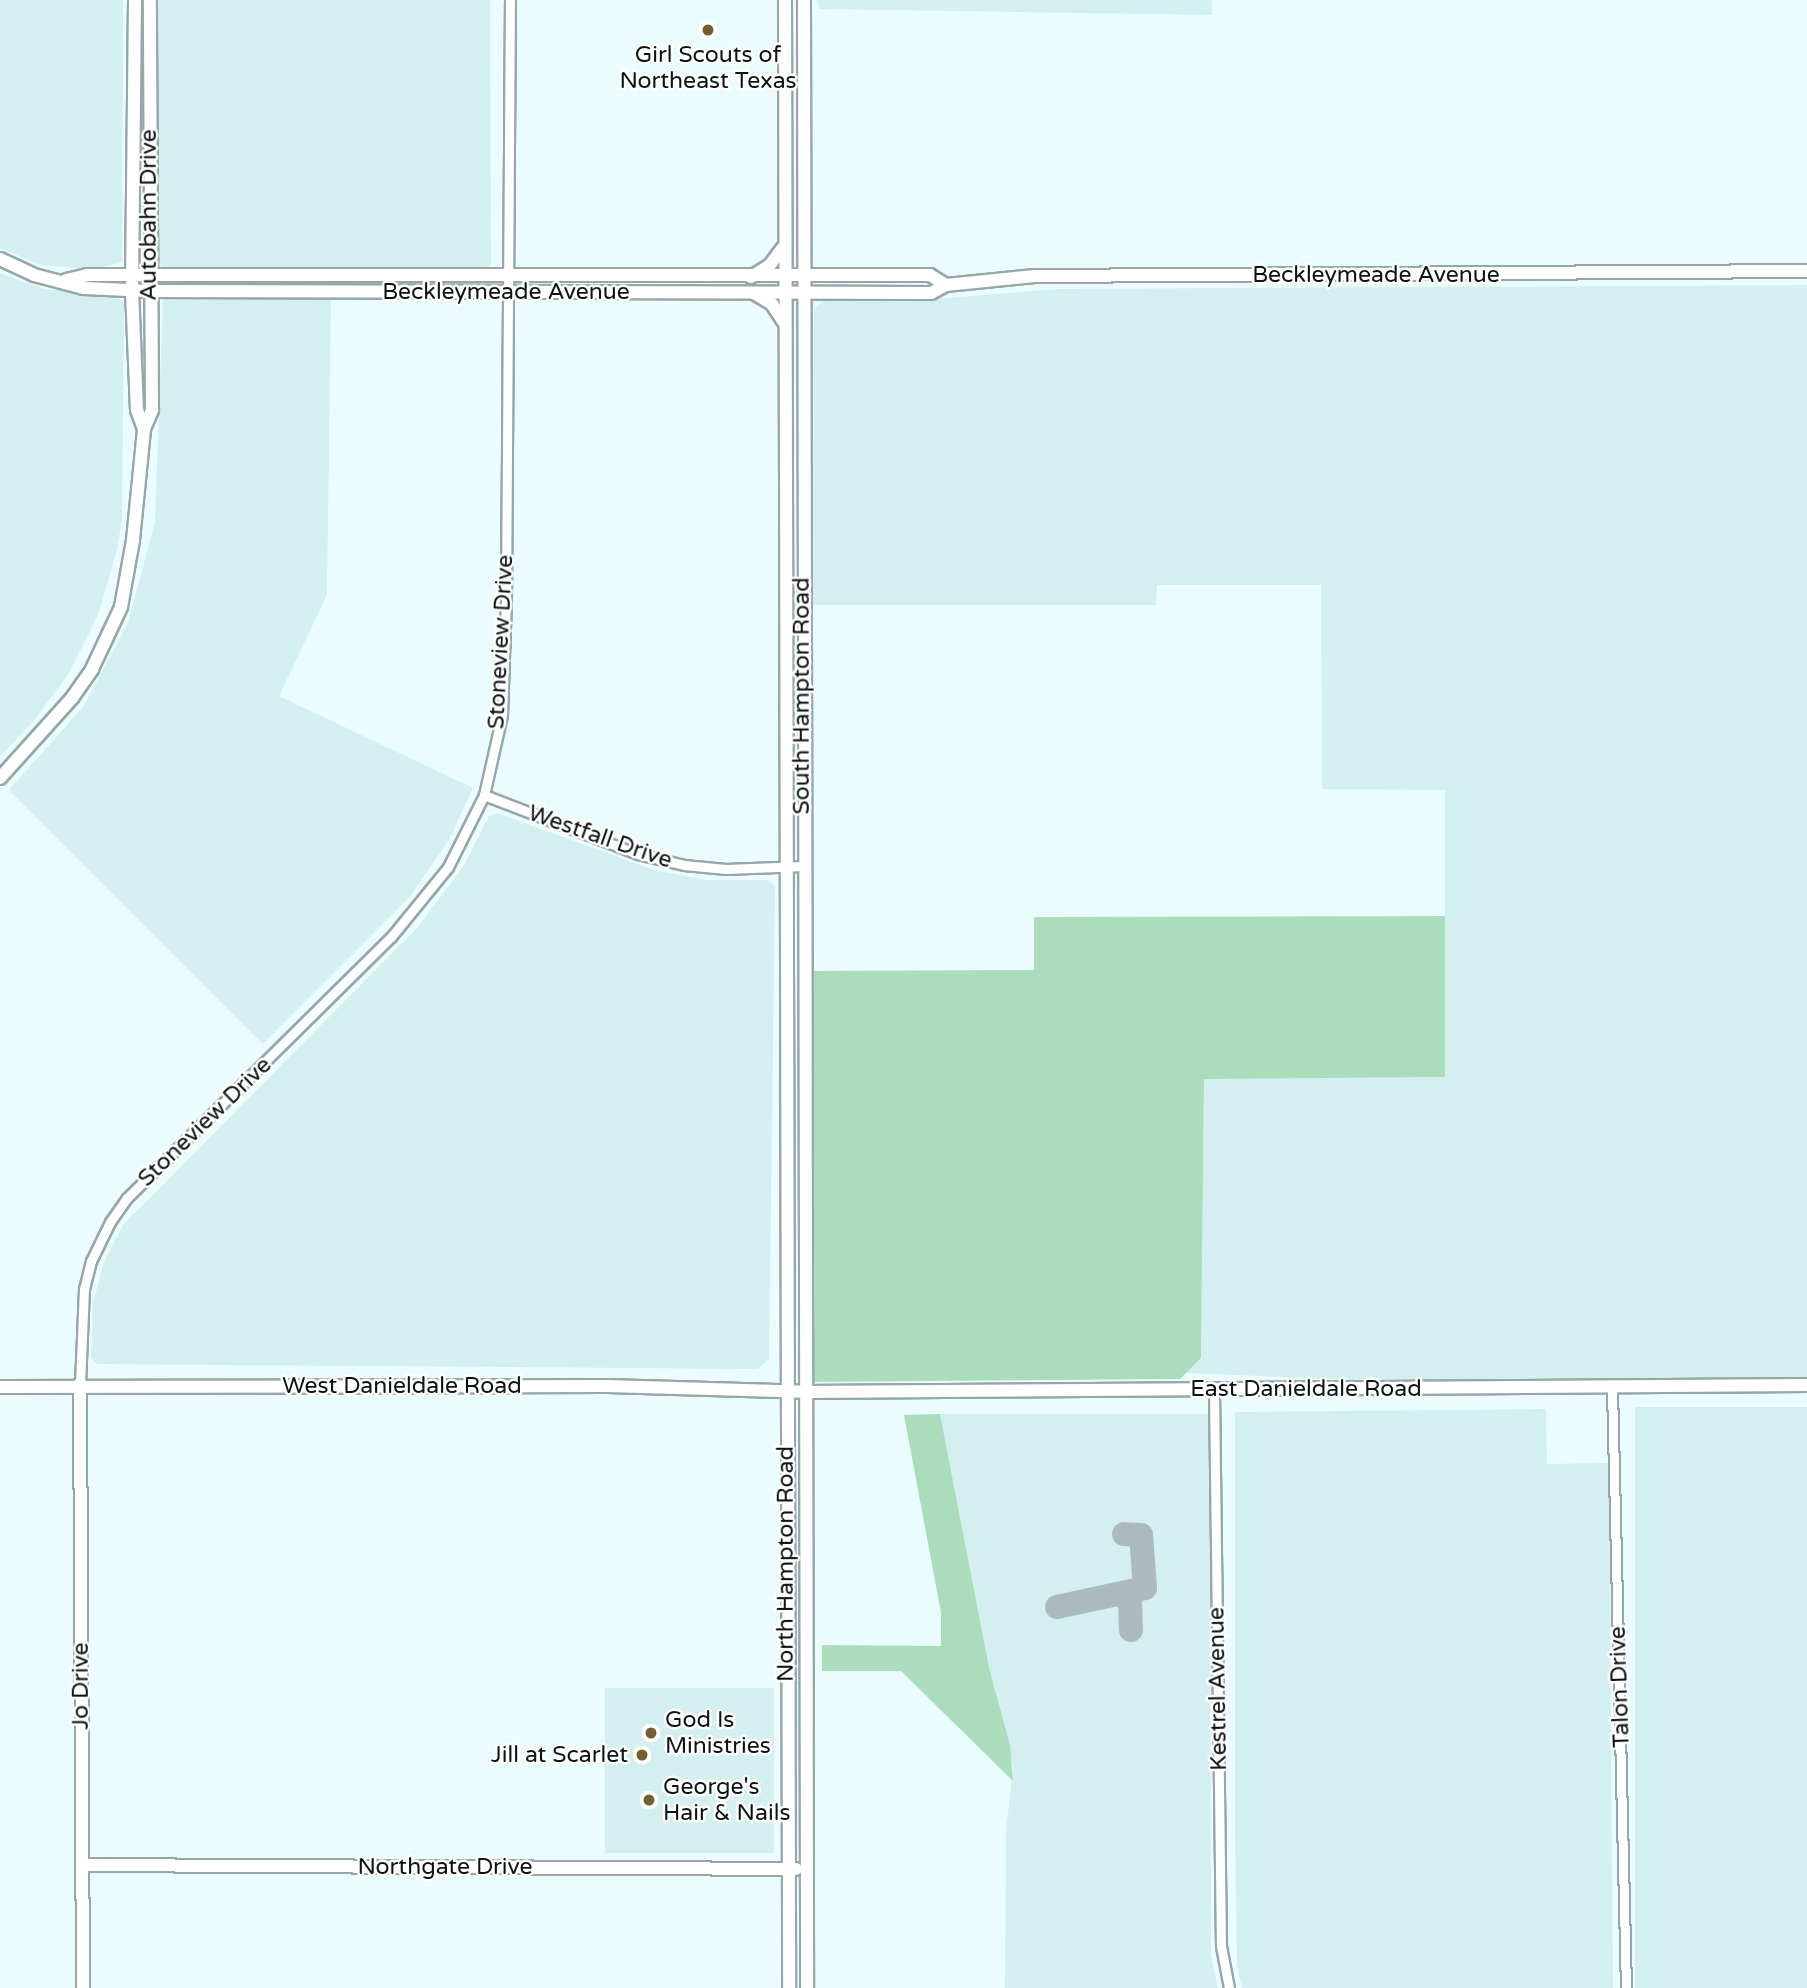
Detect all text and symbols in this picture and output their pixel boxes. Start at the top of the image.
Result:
marker: Girl Scouts of Northeast Texas [700,22,716,38]
place label: Girl Scouts of Northeast Texas [619,41,797,95]
street label: Autobahn Drive [135,129,163,301]
street label: Beckleymeade Avenue [1252,261,1500,289]
street label: Beckleymeade Avenue [382,278,630,306]
street label: Stoneview Drive [483,554,519,730]
street label: South Hampton Road [788,577,816,815]
street label: Westfall Drive [524,799,676,875]
street label: Stoneview Drive [133,1051,277,1193]
street label: West Danieldale Road [282,1372,522,1400]
street label: East Danieldale Road [1190,1375,1422,1403]
street label: North Hampton Road [772,1446,800,1682]
street label: Kestrel Avenue [1203,1607,1233,1771]
street label: Talon Drive [1604,1626,1636,1748]
street label: Jo Drive [67,1642,95,1730]
place label: God Is Ministries [665,1706,771,1760]
marker: God Is Ministries [643,1725,659,1741]
place label: Jill at Scarlet [491,1741,628,1769]
marker: Jill at Scarlet [634,1747,650,1763]
place label: George's Hair & Nails [663,1773,791,1827]
marker: George's Hair & Nails [641,1792,657,1808]
street label: Northgate Drive [357,1853,533,1881]

